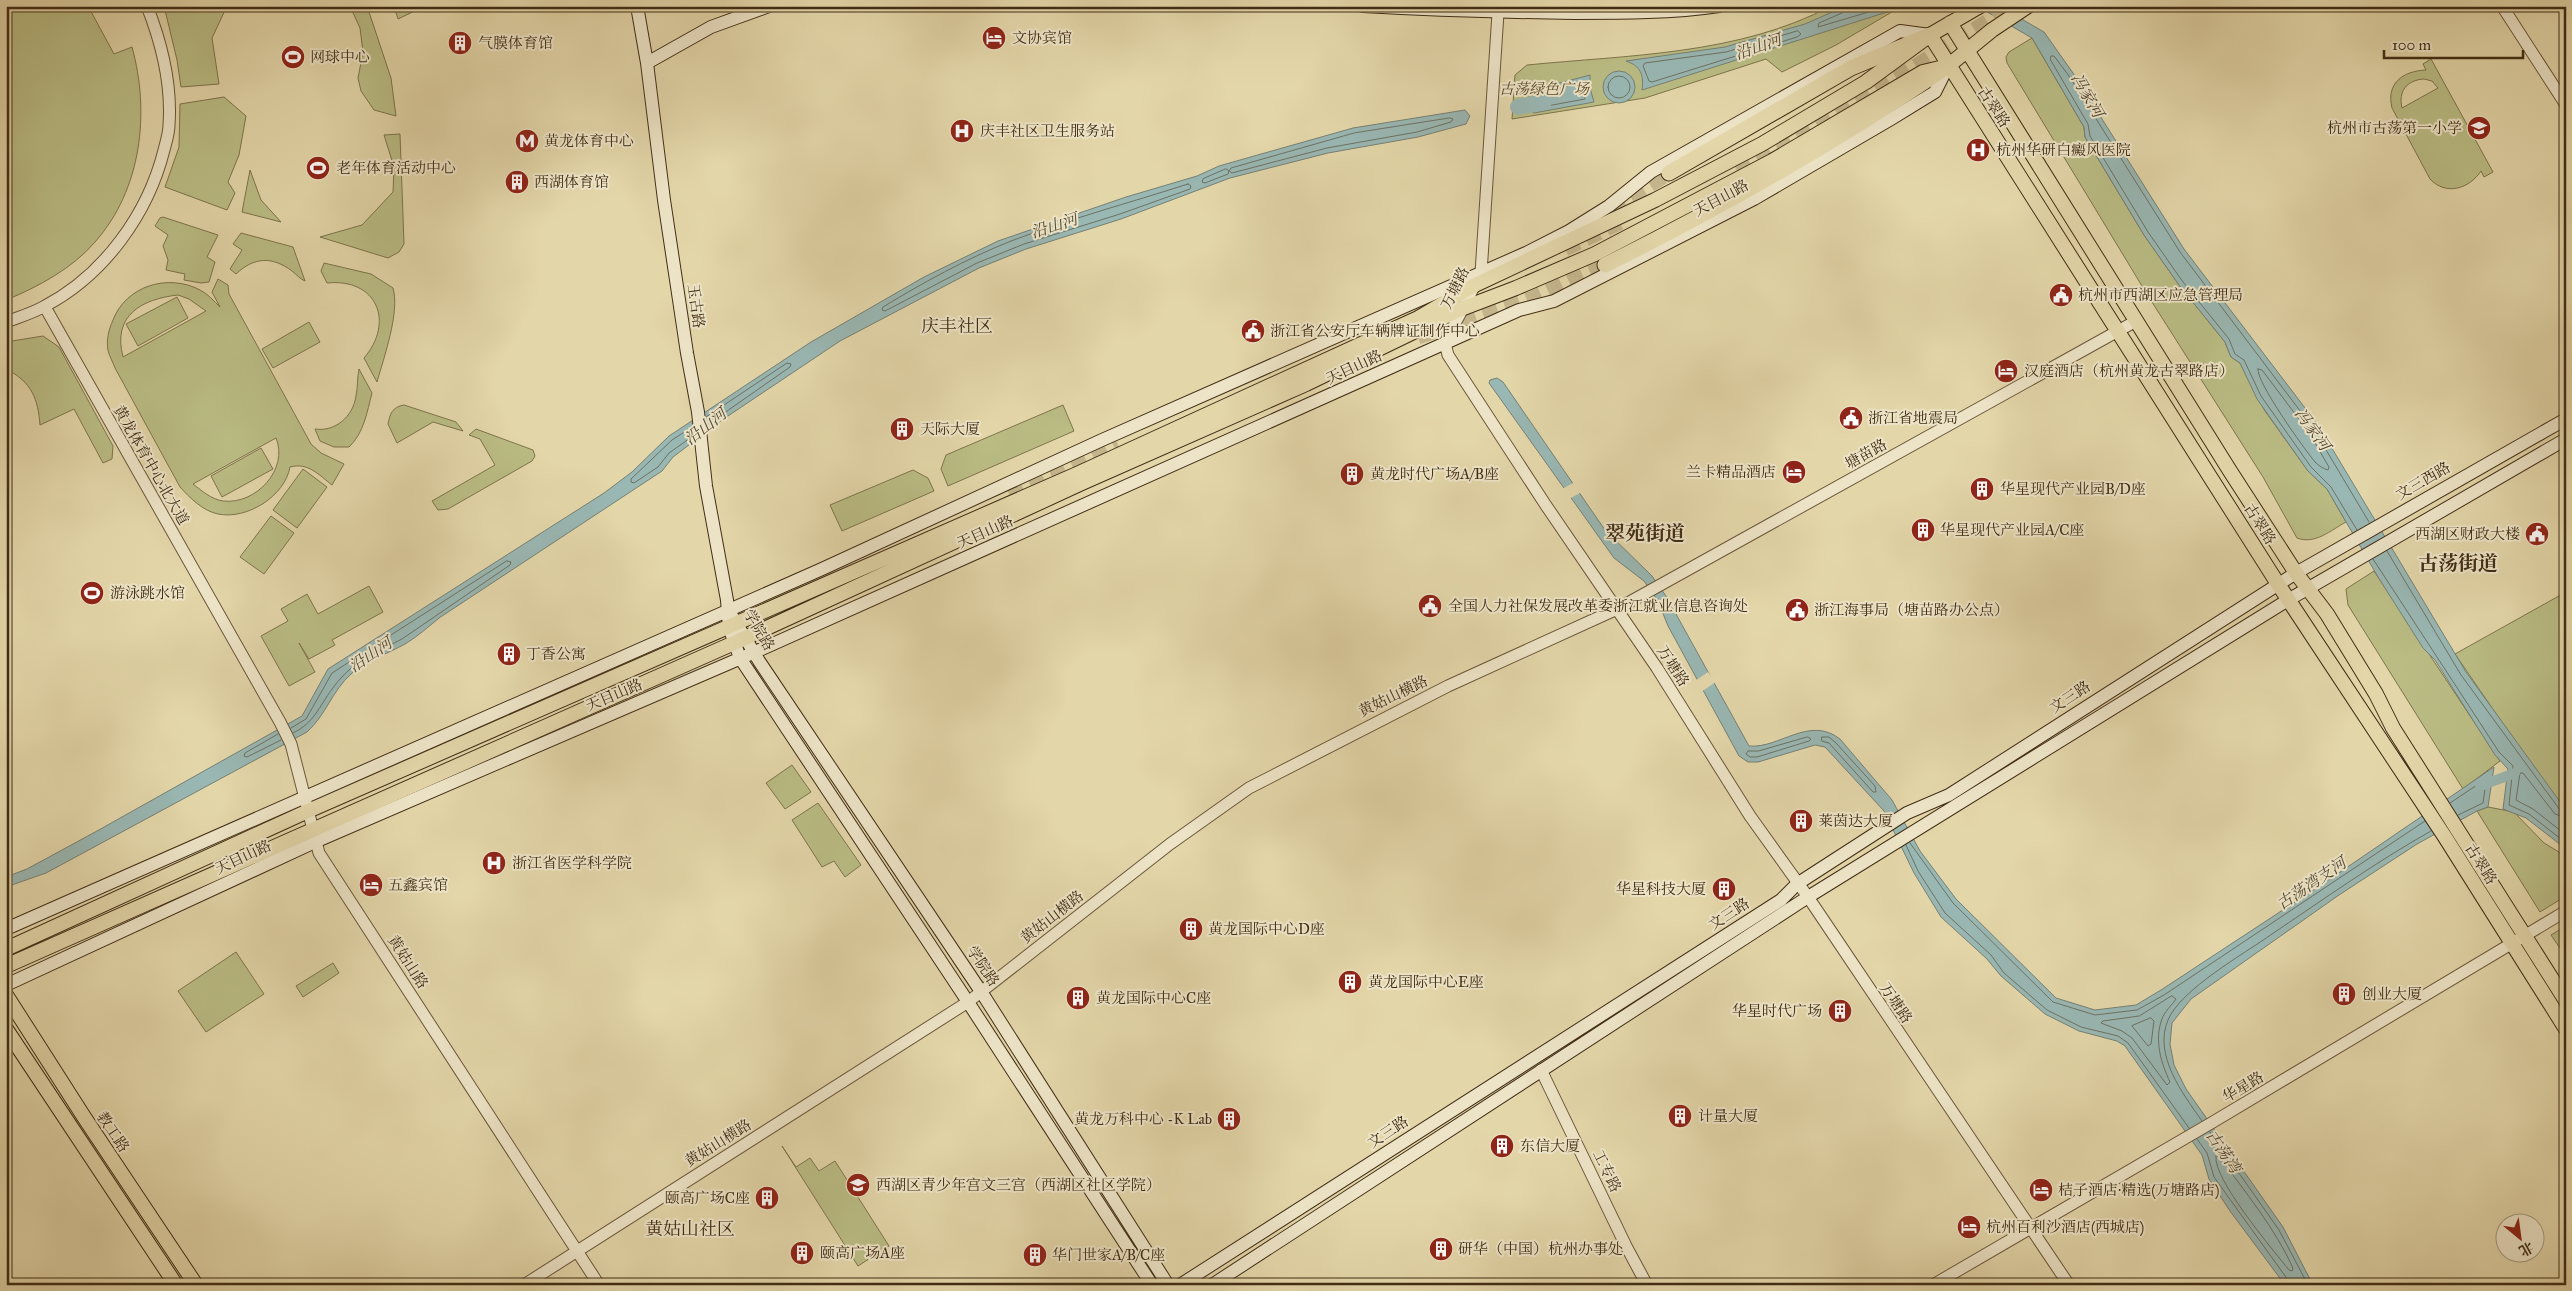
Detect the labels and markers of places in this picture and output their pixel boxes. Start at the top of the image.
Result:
hotel icon: 文协宾馆 [981,25,1007,51]
place label: 文协宾馆 [1012,29,1072,47]
building icon: 气膜体育馆 [447,30,473,56]
place label: 气膜体育馆 [478,34,553,52]
sports icon: 网球中心 [280,44,306,70]
place label: 网球中心 [310,48,370,66]
school or university icon: 杭州市古荡第一小学 [2466,115,2492,141]
hospital icon: 庆丰社区卫生服务站 [949,118,975,144]
place label: 杭州市古荡第一小学 [2327,119,2462,137]
place label: 庆丰社区卫生服务站 [980,122,1115,140]
metro station icon: 黄龙体育中心 [514,128,540,154]
place label: 黄龙体育中心 [544,132,634,150]
hospital icon: 杭州华研白癜风医院 [1965,137,1991,163]
place label: 杭州华研白癜风医院 [1996,141,2131,159]
sports icon: 老年体育活动中心 [305,155,331,181]
place label: 老年体育活动中心 [336,159,456,177]
building icon: 西湖体育馆 [504,169,530,195]
place label: 西湖体育馆 [534,173,609,191]
public building icon: 杭州市西湖区应急管理局 [2048,282,2074,308]
place label: 杭州市西湖区应急管理局 [2078,286,2243,304]
public building icon: 浙江省公安厅车辆牌证制作中心 [1240,318,1266,344]
place label: 浙江省公安厅车辆牌证制作中心 [1270,322,1480,340]
hotel icon: 汉庭酒店（杭州黄龙古翠路店） [1993,358,2019,384]
place label: 汉庭酒店（杭州黄龙古翠路店） [2024,362,2234,380]
public building icon: 浙江省地震局 [1838,405,1864,431]
place label: 浙江省地震局 [1868,409,1958,427]
building icon: 天际大厦 [889,416,915,442]
place label: 天际大厦 [920,420,980,438]
hotel icon: 兰卡精品酒店 [1781,459,1807,485]
building icon: 黄龙时代广场A/B座 [1339,461,1365,487]
place label: 兰卡精品酒店 [1686,463,1776,481]
place label: 黄龙时代广场A/B座 [1370,465,1499,483]
building icon: 华星现代产业园B/D座 [1969,476,1995,502]
place label: 华星现代产业园B/D座 [2000,480,2146,498]
building icon: 华星现代产业园A/C座 [1910,517,1936,543]
place label: 华星现代产业园A/C座 [1940,521,2084,539]
public building icon: 西湖区财政大楼 [2524,521,2550,547]
place label: 西湖区财政大楼 [2415,525,2520,543]
sports icon: 游泳跳水馆 [79,580,105,606]
place label: 游泳跳水馆 [110,584,185,602]
public building icon: 全国人力社保发展改革委浙江就业信息咨询处 [1417,593,1443,619]
place label: 全国人力社保发展改革委浙江就业信息咨询处 [1448,597,1748,615]
public building icon: 浙江海事局（塘苗路办公点） [1784,597,1810,623]
place label: 浙江海事局（塘苗路办公点） [1814,601,2009,619]
building icon: 丁香公寓 [496,641,522,667]
place label: 丁香公寓 [526,645,586,663]
building icon: 莱茵达大厦 [1788,808,1814,834]
place label: 莱茵达大厦 [1818,812,1893,830]
hospital icon: 浙江省医学科学院 [481,850,507,876]
place label: 浙江省医学科学院 [512,854,632,872]
hotel icon: 五鑫宾馆 [358,872,384,898]
place label: 五鑫宾馆 [388,876,448,894]
building icon: 华星科技大厦 [1711,876,1737,902]
place label: 华星科技大厦 [1616,880,1706,898]
building icon: 黄龙国际中心D座 [1178,916,1204,942]
place label: 黄龙国际中心D座 [1208,920,1325,938]
building icon: 黄龙国际中心E座 [1337,969,1363,995]
place label: 黄龙国际中心E座 [1368,973,1484,991]
building icon: 创业大厦 [2331,981,2357,1007]
building icon: 黄龙国际中心C座 [1065,985,1091,1011]
place label: 创业大厦 [2362,985,2422,1003]
place label: 黄龙国际中心C座 [1096,989,1211,1007]
building icon: 华星时代广场 [1827,998,1853,1024]
place label: 华星时代广场 [1732,1002,1822,1020]
building icon: 计量大厦 [1667,1103,1693,1129]
building icon: 黄龙万科中心 -K Lab [1216,1106,1242,1132]
place label: 计量大厦 [1698,1107,1758,1125]
place label: 黄龙万科中心 -K Lab [1074,1110,1212,1128]
building icon: 东信大厦 [1489,1133,1515,1159]
place label: 东信大厦 [1520,1137,1580,1155]
school or university icon: 西湖区青少年宫文三宫（西湖区社区学院） [845,1172,871,1198]
place label: 西湖区青少年宫文三宫（西湖区社区学院） [876,1176,1161,1194]
hotel icon: 桔子酒店·精选(万塘路店) [2028,1177,2054,1203]
place label: 桔子酒店·精选(万塘路店) [2058,1181,2220,1200]
building icon: 颐高广场C座 [754,1185,780,1211]
place label: 颐高广场C座 [665,1189,750,1207]
hotel icon: 杭州百利沙酒店(西城店) [1956,1214,1982,1240]
place label: 杭州百利沙酒店(西城店) [1986,1218,2144,1237]
building icon: 研华（中国）杭州办事处 [1428,1236,1454,1262]
building icon: 颐高广场A座 [789,1240,815,1266]
place label: 研华（中国）杭州办事处 [1458,1240,1623,1258]
building icon: 华门世家A/B/C座 [1022,1242,1048,1268]
place label: 颐高广场A座 [820,1244,905,1262]
place label: 华门世家A/B/C座 [1052,1246,1165,1264]

